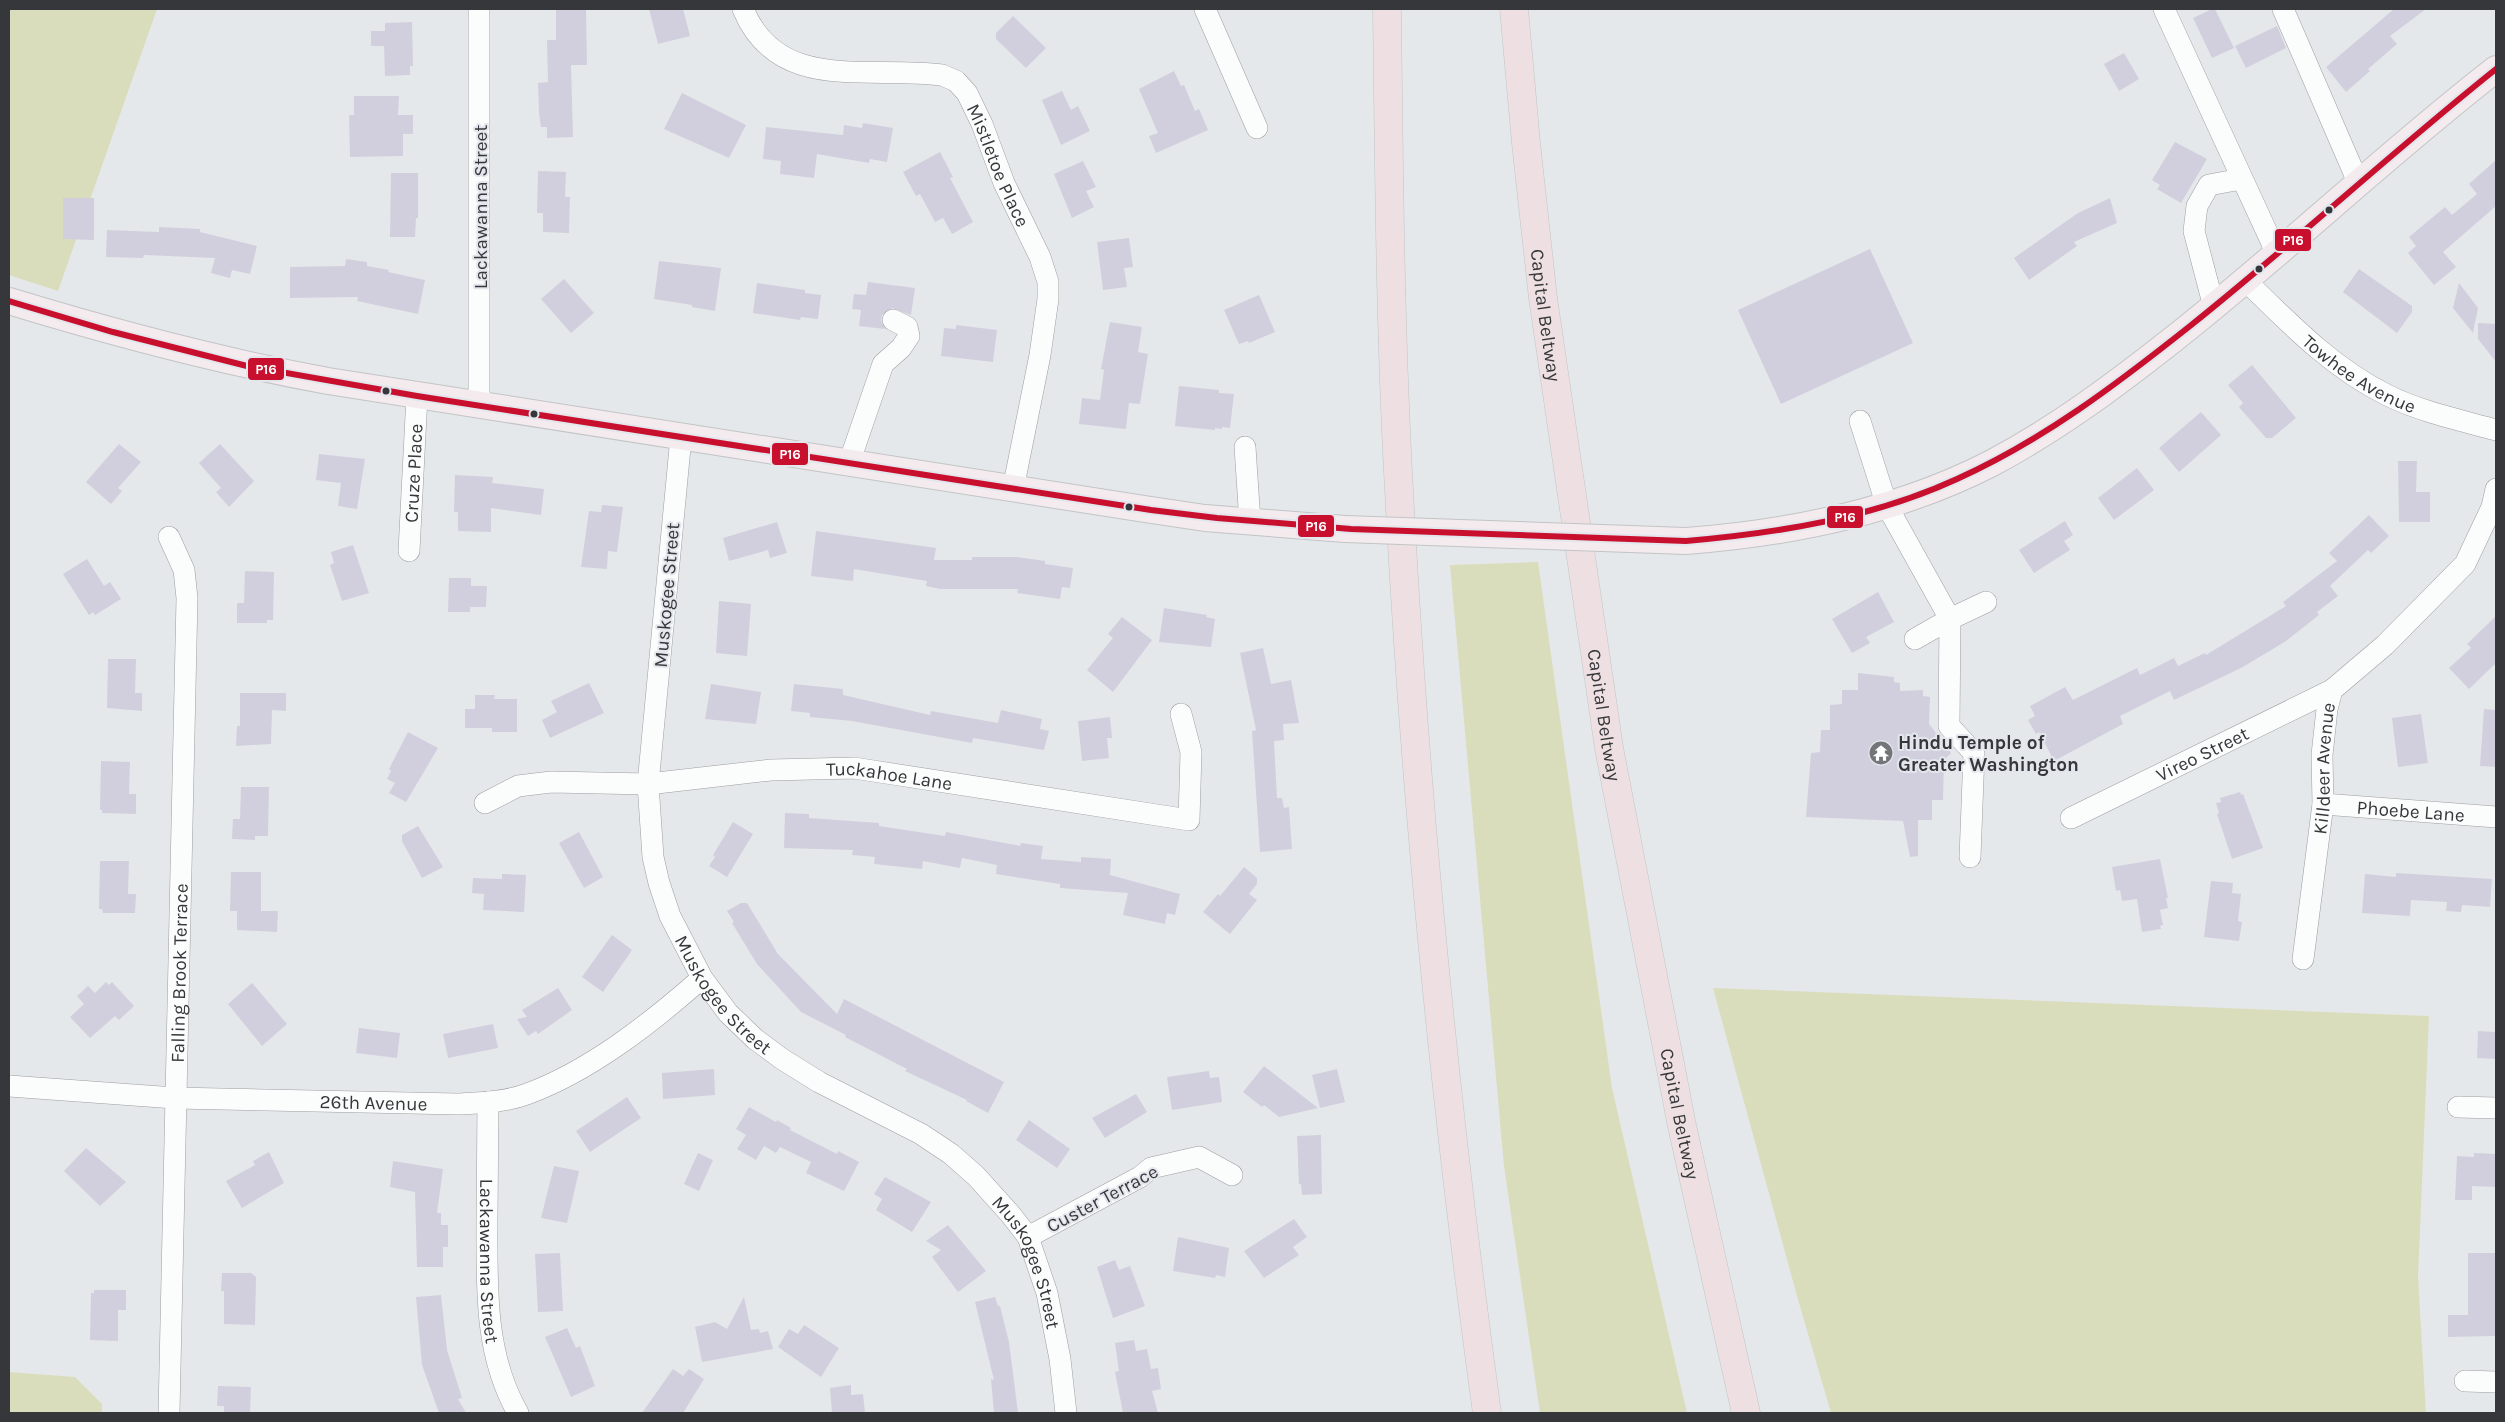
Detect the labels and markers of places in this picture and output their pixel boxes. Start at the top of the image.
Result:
unlabelled marker [2324,205,2334,215]
unlabelled marker [2254,264,2264,274]
unlabelled marker [381,386,391,396]
unlabelled marker [529,409,539,419]
unlabelled marker [1124,502,1134,512]
place label: Hindu Temple of Greater Washington [1898,732,2079,776]
temple icon: Hindu Temple of Greater Washington [1868,740,1894,766]

